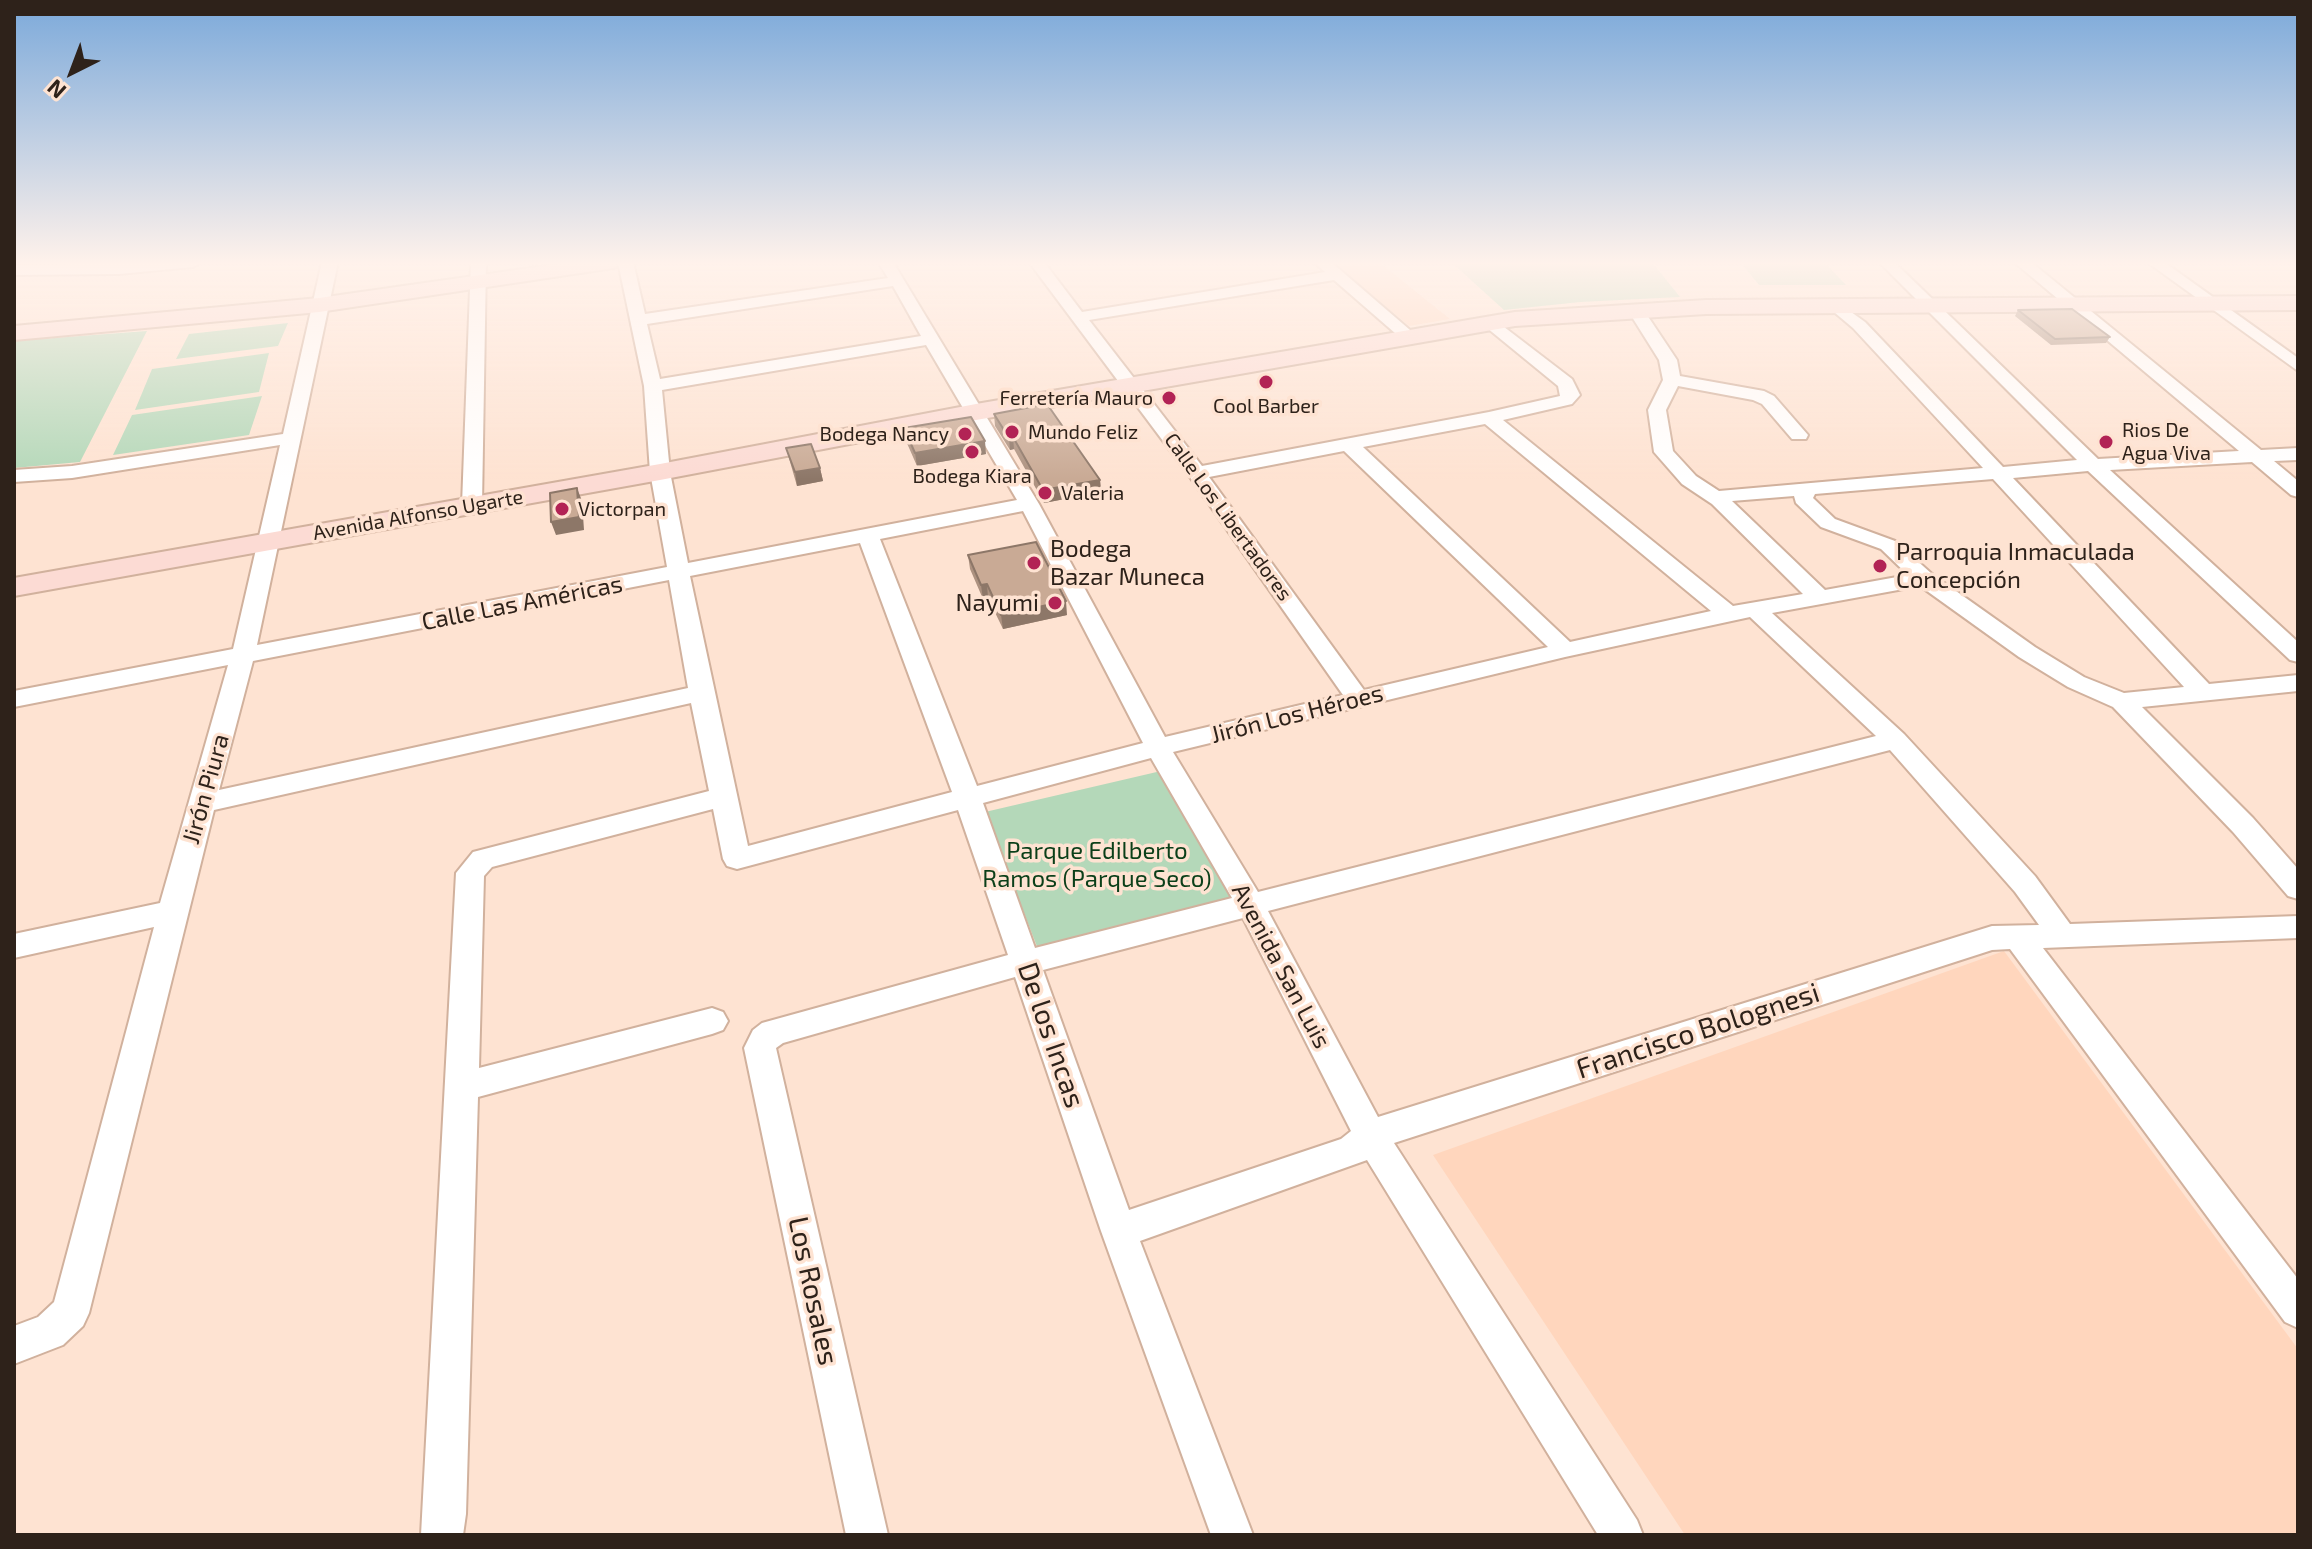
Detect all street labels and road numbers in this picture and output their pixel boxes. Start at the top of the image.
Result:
street label: Calle Los Libertadores [1159,429,1297,605]
street label: Avenida Alfonso Ugarte [311,485,525,545]
street label: Calle Las Américas [419,569,625,637]
street label: Jirón Los Héroes [1208,679,1386,749]
street label: Jirón Piura [177,731,235,847]
street label: Avenida San Luis [1226,879,1336,1053]
street label: De los Incas [1010,958,1092,1112]
street label: Francisco Bolognesi [1572,976,1824,1086]
street label: Los Rosales [781,1214,845,1368]

